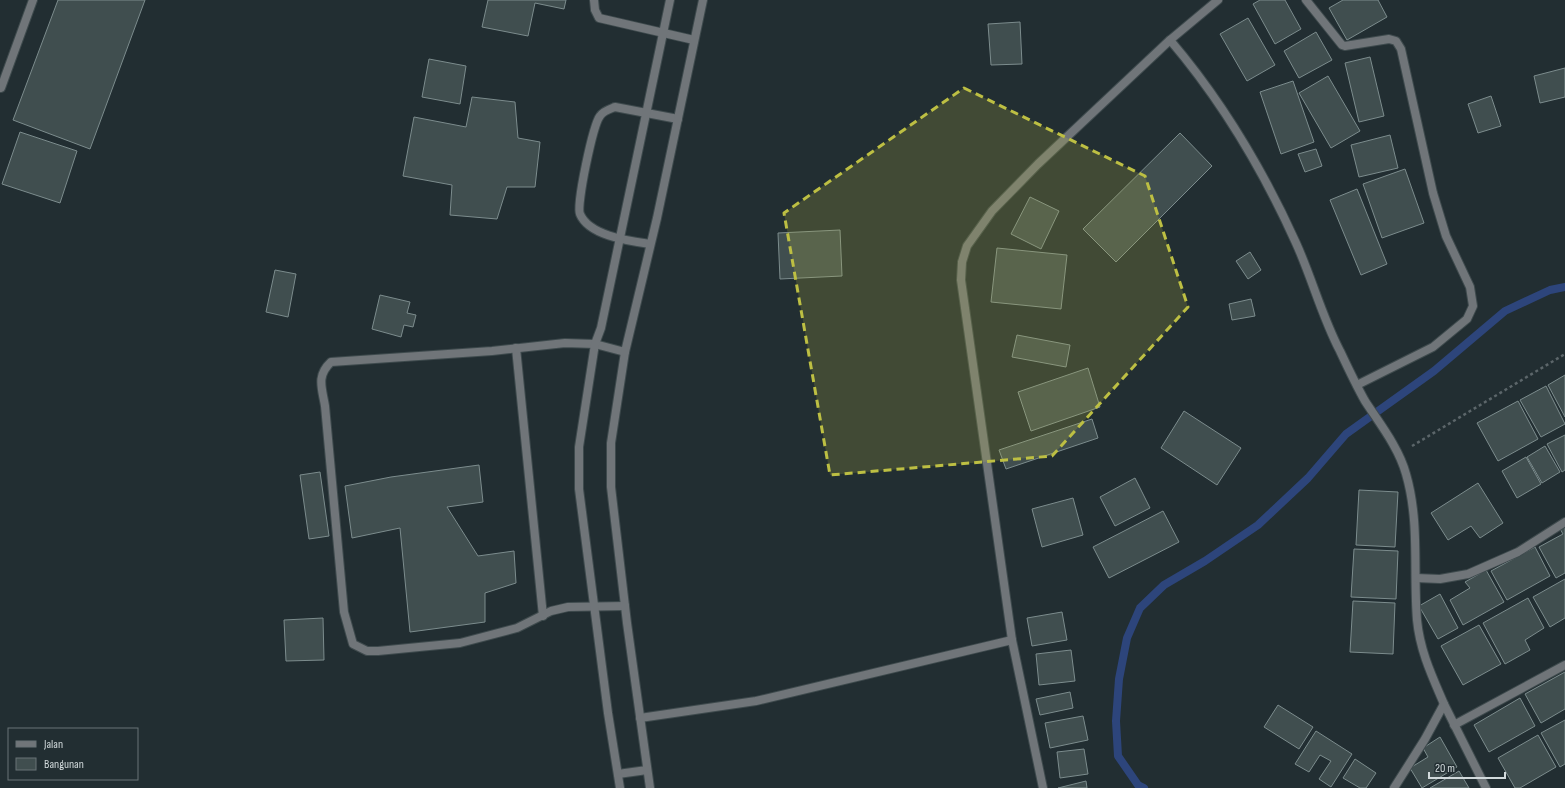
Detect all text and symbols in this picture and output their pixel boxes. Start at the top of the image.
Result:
legend [8,728,138,780]
text: Jalan [43,737,63,752]
scale bar [1429,754,1505,780]
text: Bangunan [44,757,84,772]
text: 20 m [1435,761,1455,776]

